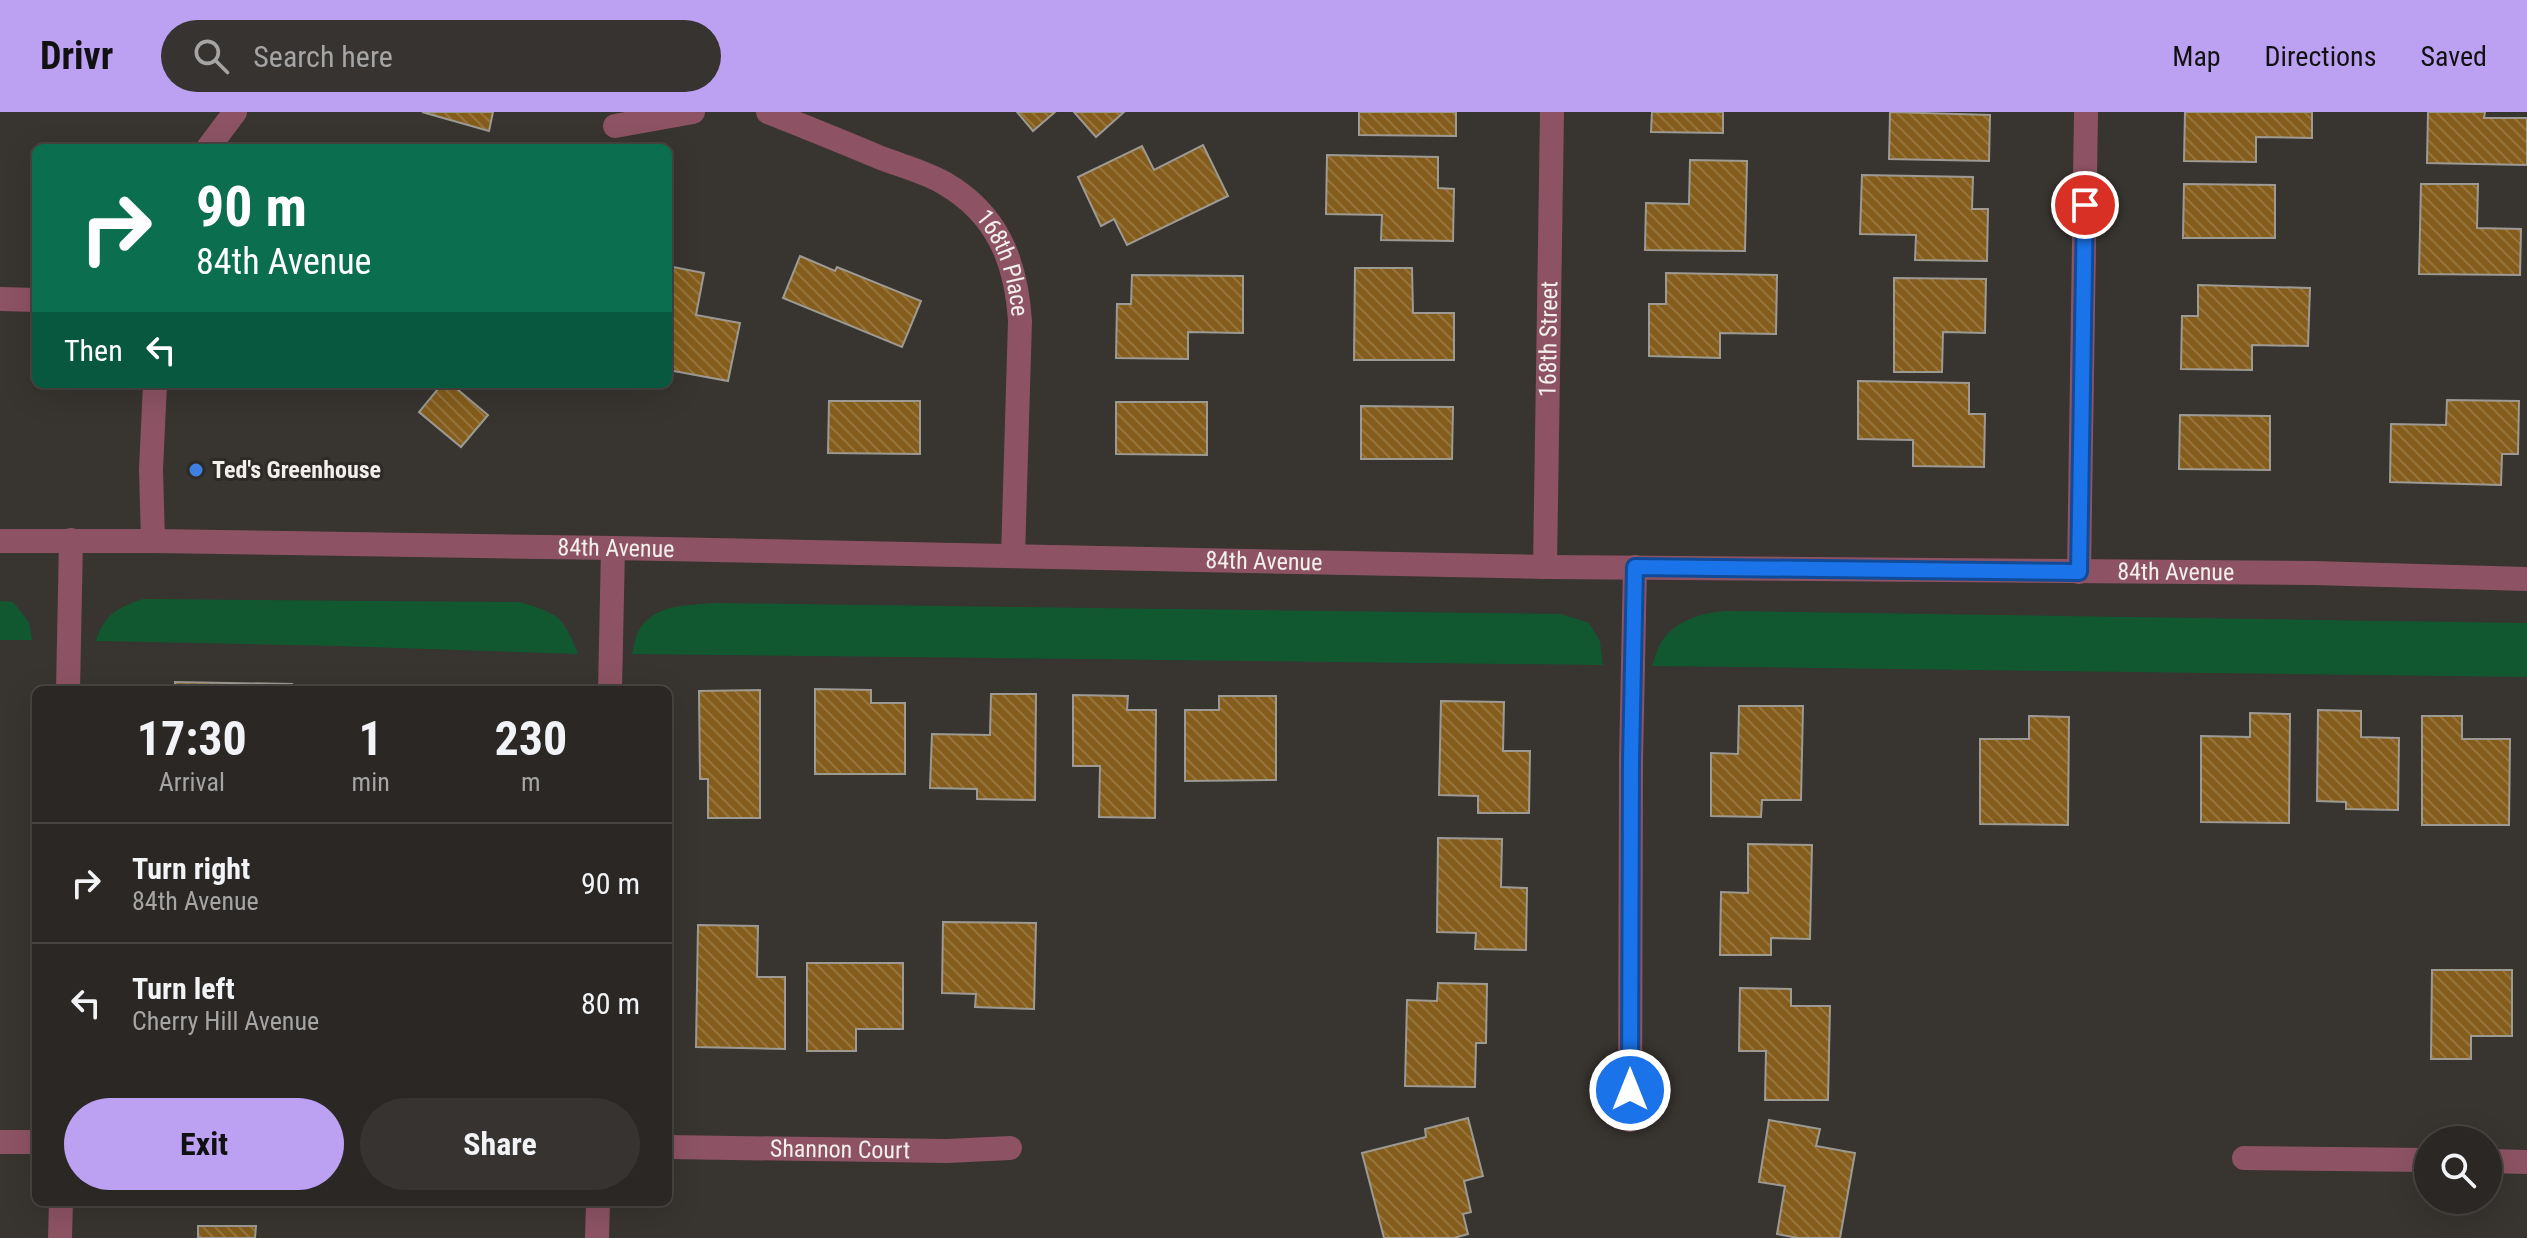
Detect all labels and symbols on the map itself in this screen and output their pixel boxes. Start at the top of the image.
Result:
pin [2051,171,2119,239]
street label: 168th Place [971,204,1034,318]
street label: 168th Street [1534,281,1563,397]
place label: Ted's Greenhouse [212,456,381,484]
marker: Ted's Greenhouse [187,461,205,479]
street label: 84th Avenue [557,533,675,563]
street label: 84th Avenue [1205,546,1323,576]
street label: 84th Avenue [2117,557,2234,586]
position arrow [1588,1048,1672,1132]
street label: Shannon Court [770,1134,910,1164]

